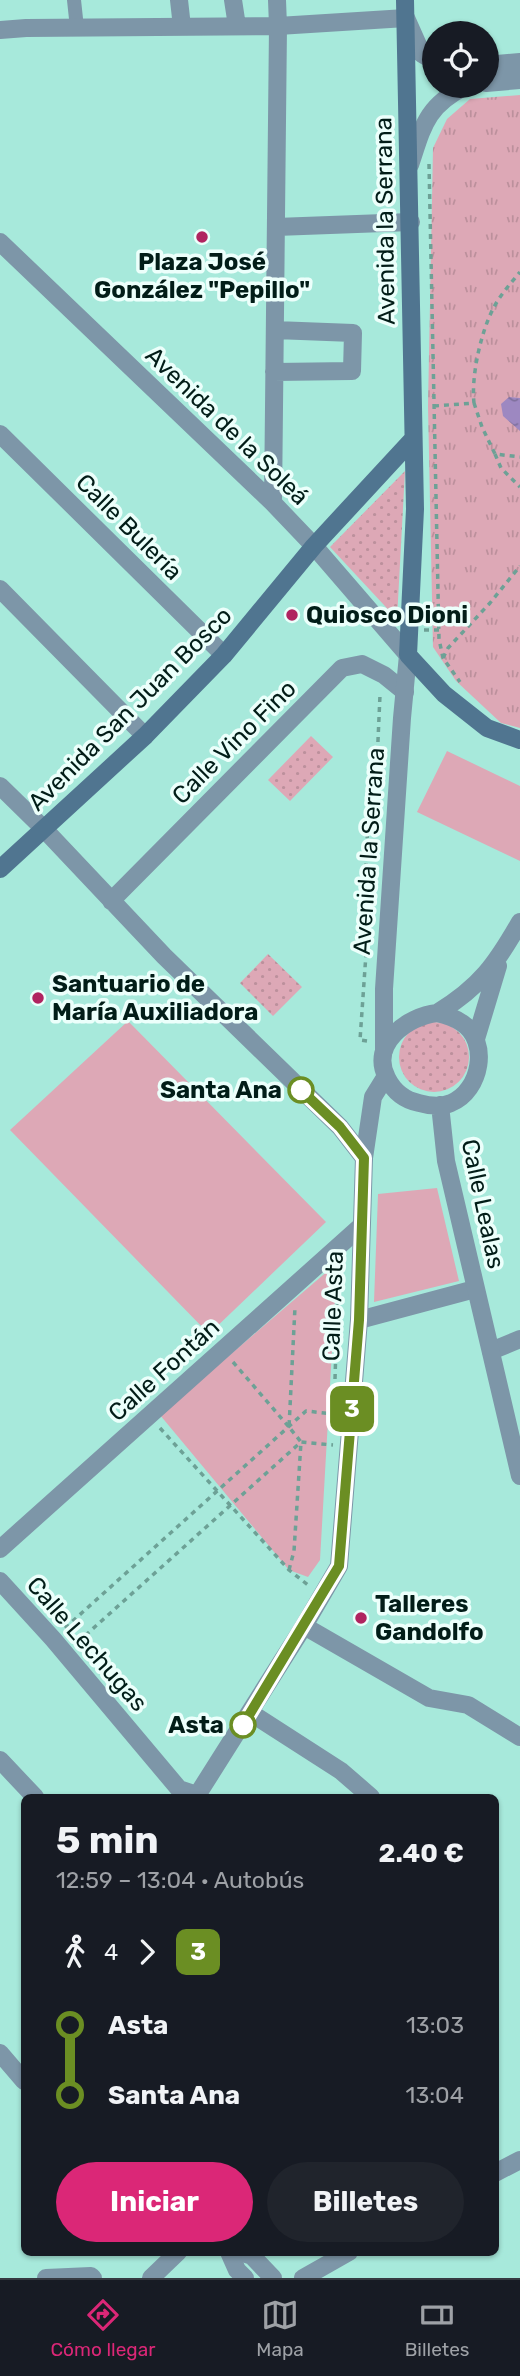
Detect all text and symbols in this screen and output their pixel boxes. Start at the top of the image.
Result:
map controls [422,21,499,98]
button: locate [422,21,499,98]
street label: Avenida la Serrana [369,117,401,325]
marker: Plaza José González "Pepillo" [194,229,210,245]
place label: Plaza José González "Pepillo" [94,248,310,304]
street label: Avenida de la Soleá [140,341,314,511]
street label: Calle Bulería [70,468,188,586]
street label: Avenida San Juan Bosco [22,601,238,817]
place label: Quiosco Dioni [306,601,468,629]
marker: Quiosco Dioni [284,607,300,623]
street label: Calle Vino Fino [166,674,302,810]
street label: Avenida la Serrana [348,746,390,956]
place label: Santuario de María Auxiliadora [52,970,258,1026]
marker: Santuario de María Auxiliadora [30,990,46,1006]
place label: Santa Ana [160,1076,282,1104]
marker: Santa Ana [288,1077,314,1103]
street label: Calle Lealas [456,1137,510,1271]
street label: Calle Asta [317,1250,349,1362]
street label: Calle Fontán [103,1313,225,1427]
line badge: 3 [329,1386,375,1432]
text: 3 [344,1395,360,1423]
street label: Calle Lechugas [21,1571,153,1717]
place label: Talleres Gandolfo [375,1590,484,1646]
marker: Talleres Gandolfo [353,1610,369,1626]
place label: Asta [168,1711,224,1739]
marker: Asta [230,1712,256,1738]
text: 5 min [56,1817,159,1863]
text: 2.40 € [379,1838,464,1869]
text: 12:59 – 13:04 · Autobús [56,1866,304,1894]
icon: walk [56,1933,94,1971]
icon: forward [128,1933,166,1971]
text: 4 [104,1938,118,1966]
text: 3 [190,1938,206,1966]
text: Asta [108,2010,168,2041]
text: 13:03 [406,2011,464,2039]
text: Santa Ana [108,2080,240,2111]
text: 13:04 [406,2081,464,2109]
button: Iniciar [56,2162,253,2242]
button: Billetes [267,2162,464,2242]
tab: Cómo llegar [50,2296,155,2361]
tab: Mapa [256,2296,304,2361]
tab: Billetes [405,2296,470,2361]

